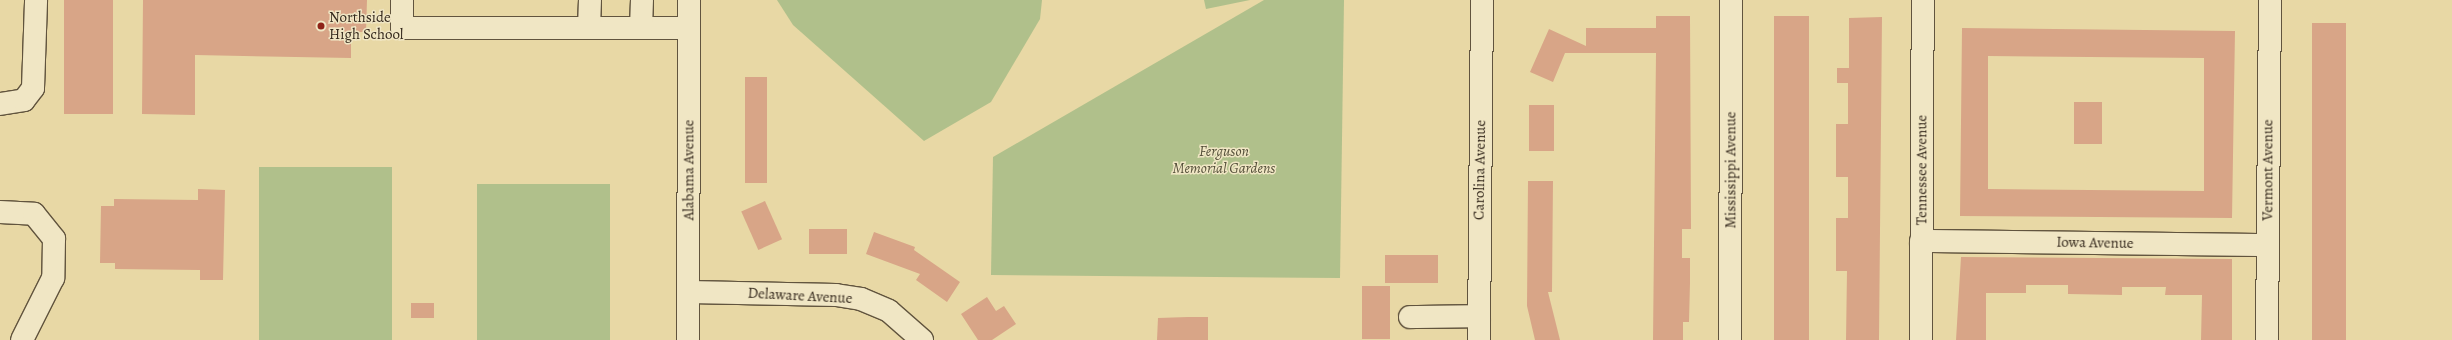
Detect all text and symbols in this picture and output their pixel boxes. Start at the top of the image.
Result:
place label: Northside High School [329,8,404,43]
marker: Northside High School [316,21,326,31]
street label: Mississippi Avenue [1722,111,1740,229]
street label: Tennessee Avenue [1913,115,1931,225]
street label: Vermont Avenue [2259,119,2277,221]
street label: Alabama Avenue [680,120,698,220]
street label: Carolina Avenue [1470,120,1490,220]
park label: Ferguson Memorial Gardens [1173,142,1275,177]
street label: Iowa Avenue [2056,233,2134,253]
street label: Delaware Avenue [747,284,853,308]

